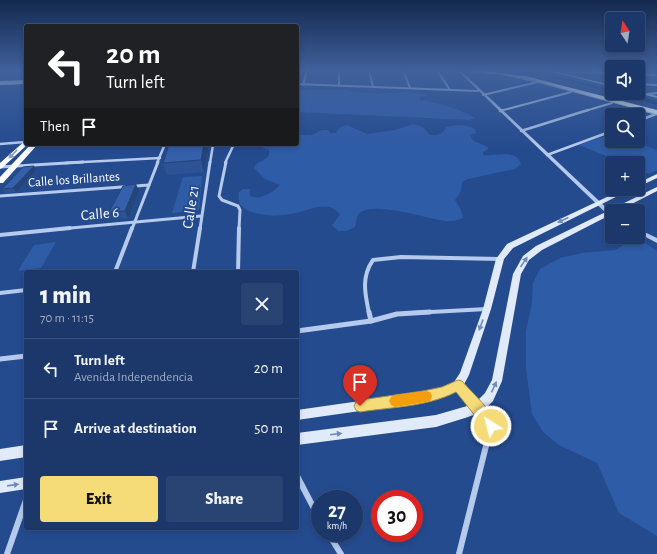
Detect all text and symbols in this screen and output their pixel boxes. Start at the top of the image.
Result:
north arrow [605,12,645,52]
map controls [605,12,645,244]
icon: left [40,40,92,92]
text: 20 m [106,41,161,69]
button: sound [605,60,645,100]
text: Turn left [106,74,165,92]
button: search [605,108,645,148]
icon: arrive [78,116,100,138]
text: Then [40,119,70,134]
one-way arrow [8,150,18,159]
button: + [605,156,645,196]
street label: Calle los Brillantes [28,170,120,190]
street label: Calle 21 [180,184,202,230]
button: − [605,204,645,244]
street label: Calle 6 [80,205,120,223]
one-way arrow [558,217,569,223]
one-way arrow [520,257,528,267]
button: close [241,283,283,325]
text: 1 min [40,284,91,308]
text: 70 m · 11:15 [40,312,94,325]
one-way arrow [478,319,484,331]
text: Turn left [74,353,125,368]
icon: left [40,358,62,380]
text: 20 m [254,361,283,376]
pin [343,365,377,406]
text: Avenida Independencia [74,371,193,384]
icon: arrive [349,371,371,393]
one-way arrow [491,382,497,393]
position arrow [470,405,512,447]
icon: arrive [40,418,62,440]
text: Arrive at destination [74,421,197,436]
text: 50 m [254,421,283,436]
one-way arrow [330,431,342,438]
button: Exit [40,476,158,522]
button: Share [166,476,283,522]
one-way arrow [7,482,19,488]
speed limit sign: 30 [371,490,423,542]
text: 27 [328,501,346,521]
text: km/h [327,521,347,531]

